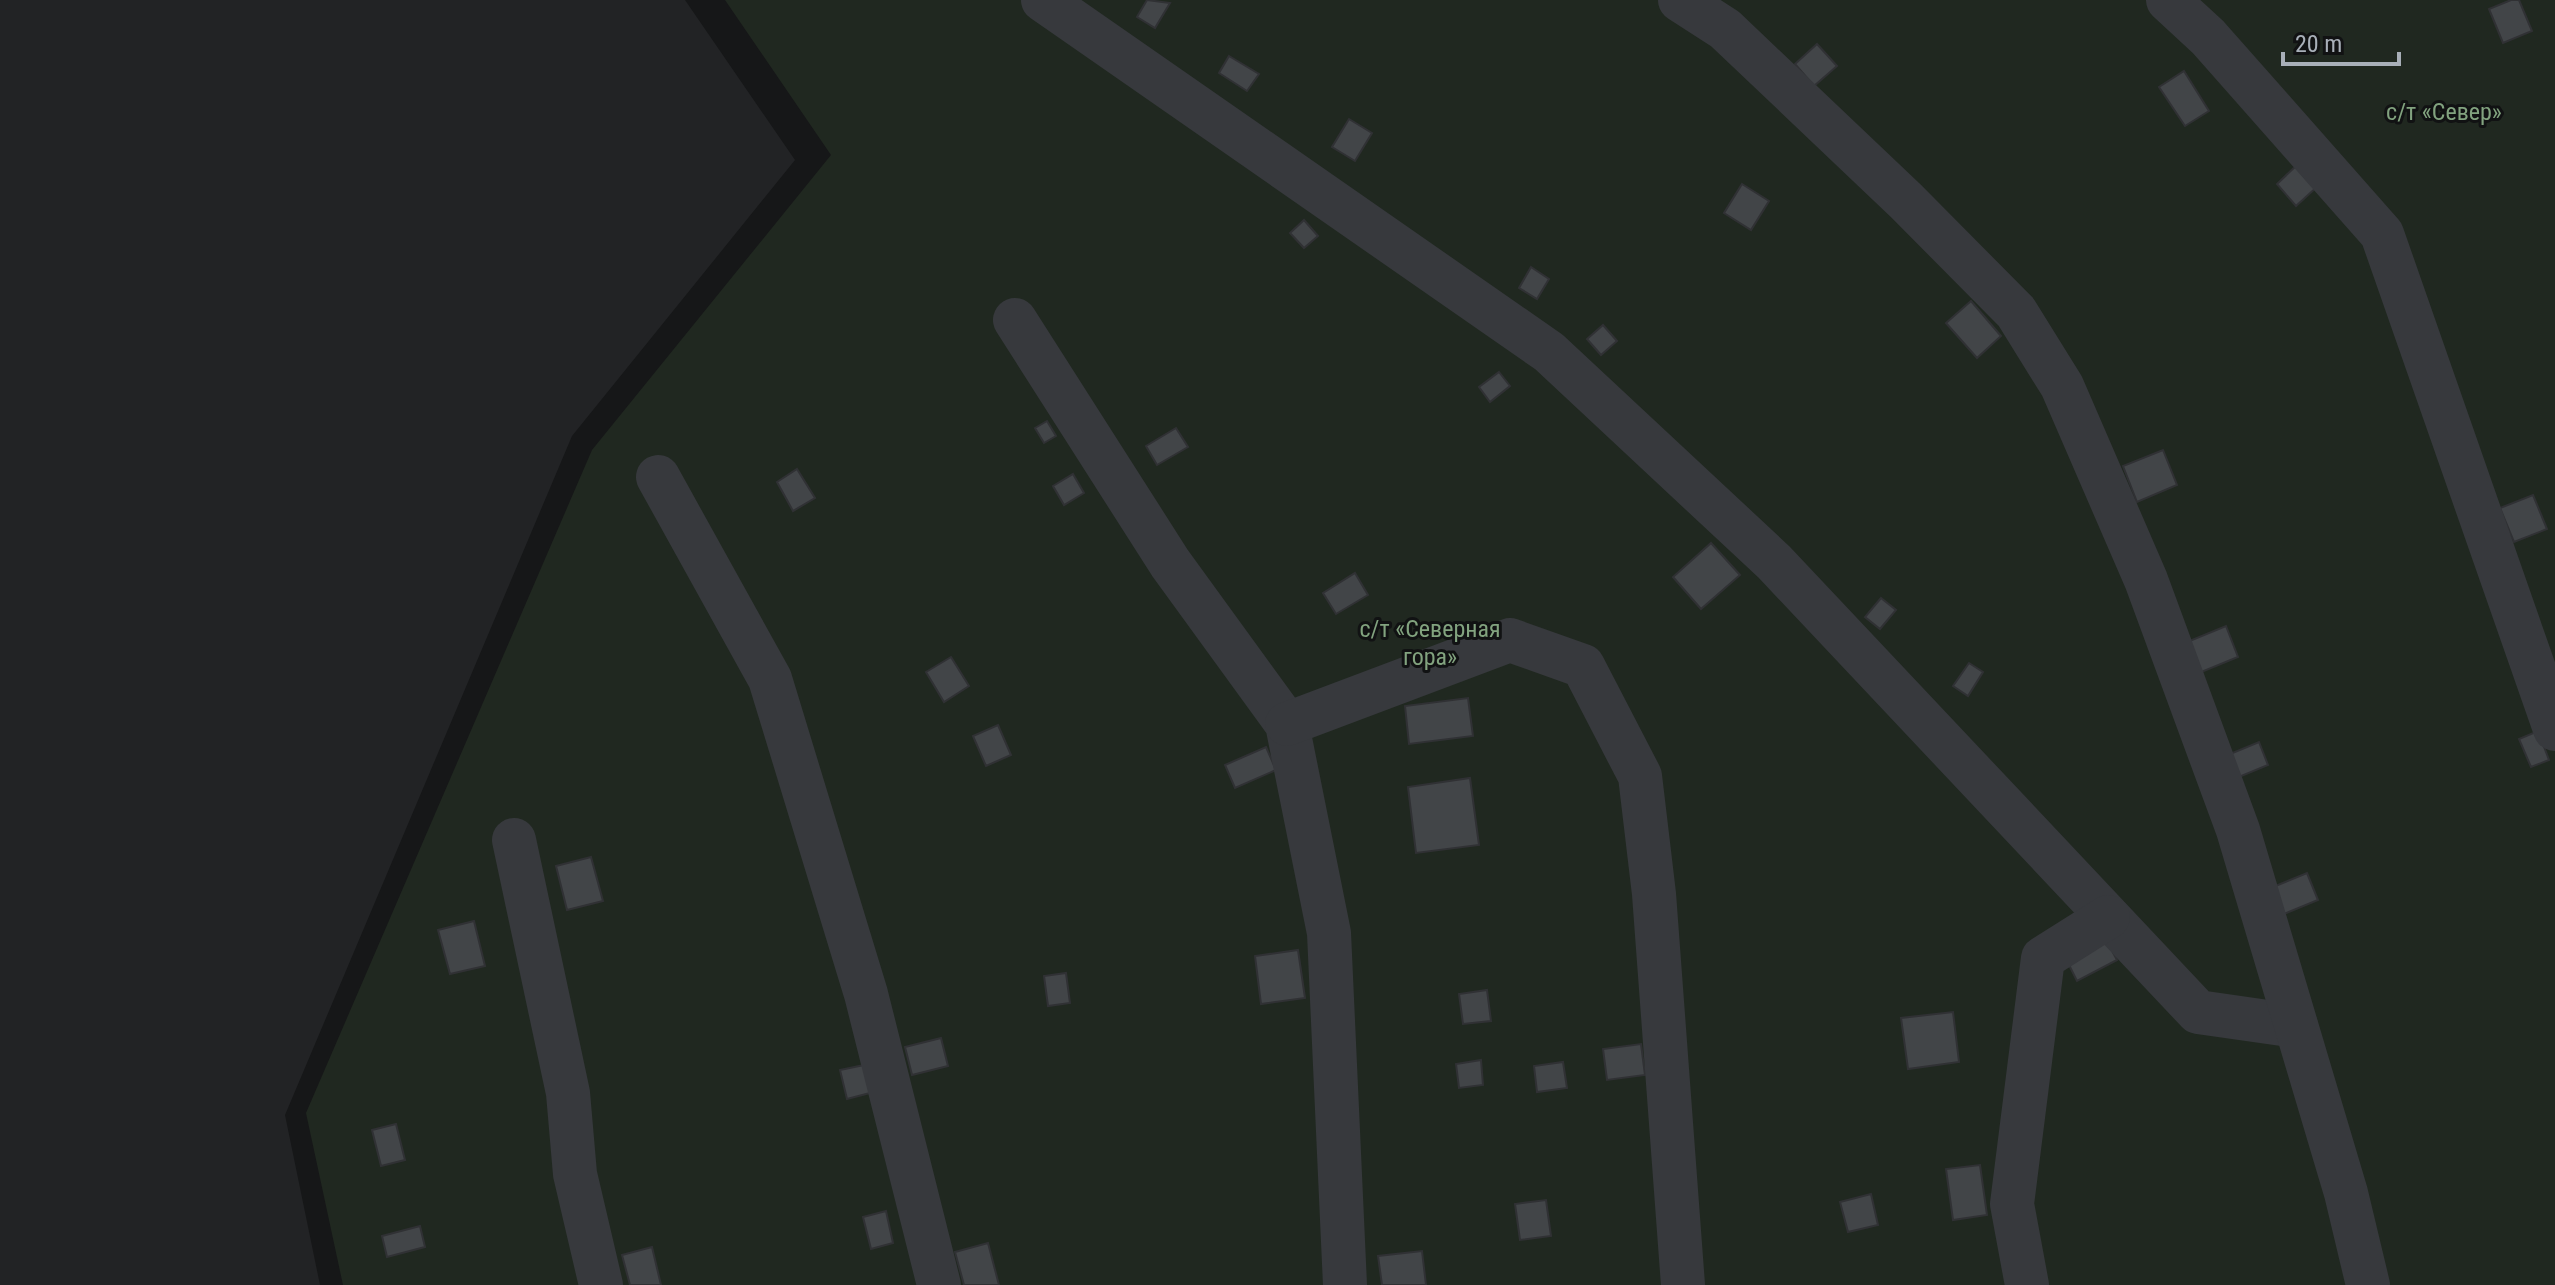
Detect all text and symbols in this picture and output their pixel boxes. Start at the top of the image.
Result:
scale bar [2283,16,2399,66]
text: 20 m [2295,30,2342,58]
park label: с/т «Север» [2386,98,2502,126]
park label: с/т «Северная гора» [1359,615,1501,671]

